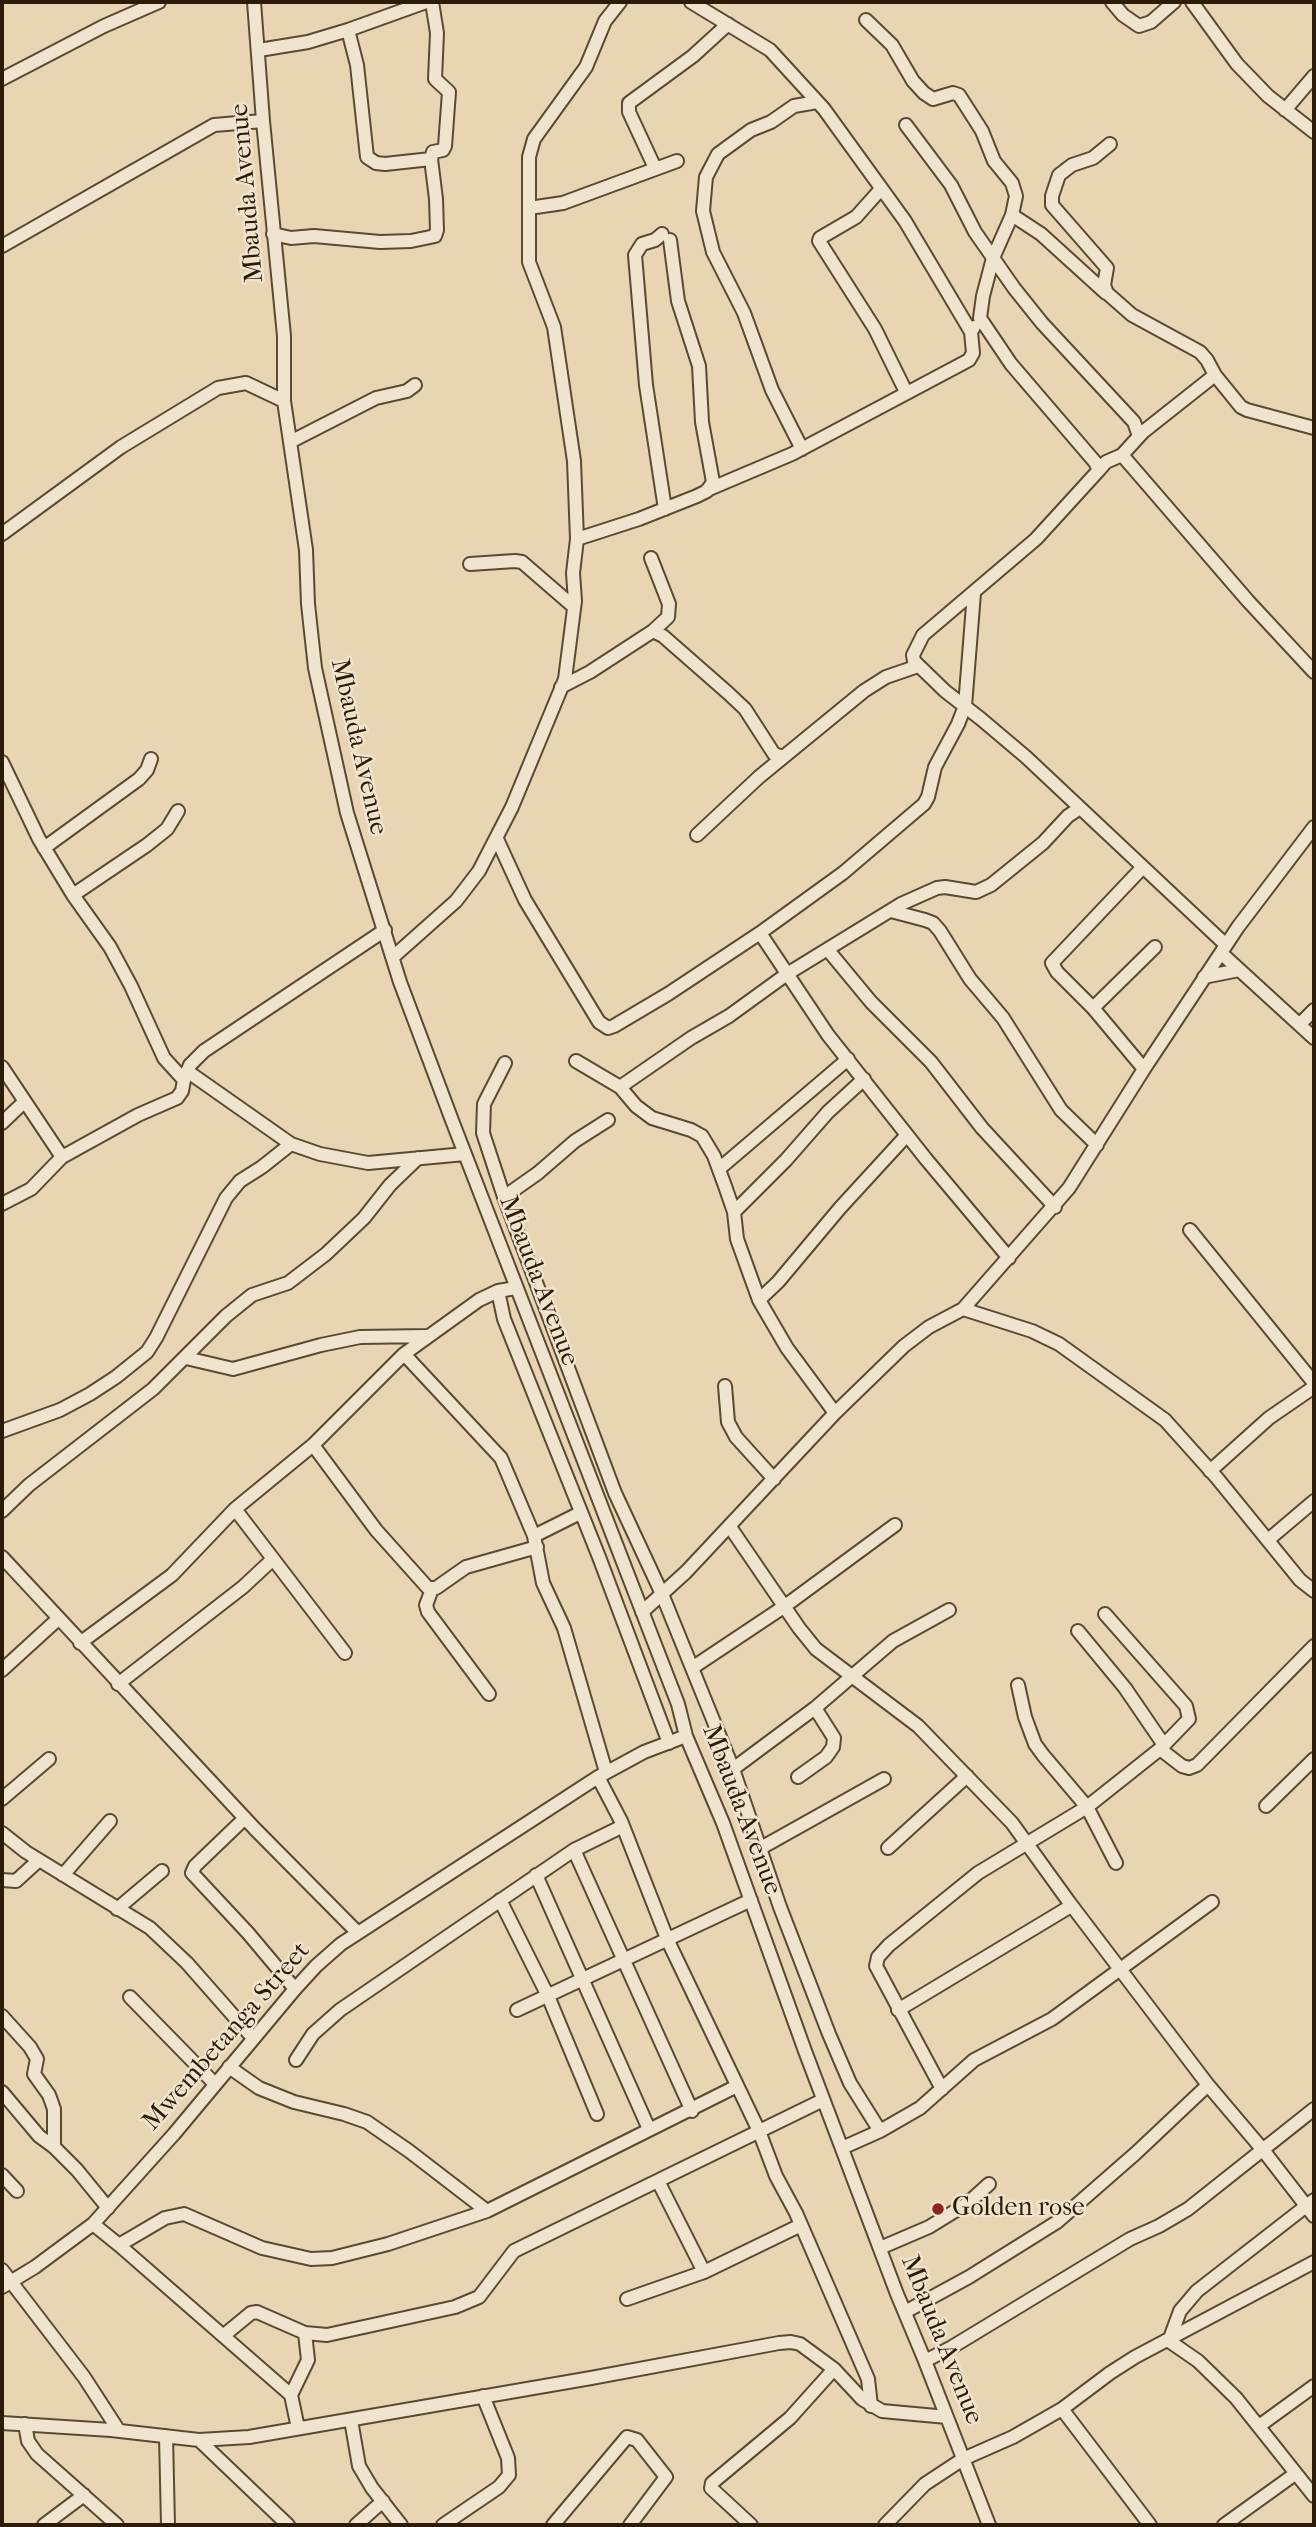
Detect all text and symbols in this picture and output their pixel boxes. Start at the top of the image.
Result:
street label: Mbauda Avenue [225,102,271,284]
street label: Mbauda Avenue [323,656,393,838]
street label: Mbauda Avenue [491,1192,585,1370]
street label: Mbauda Avenue [694,1721,788,1899]
street label: Mwembetanga Street [137,1936,317,2138]
place label: Golden rose [952,2193,1085,2225]
marker: Golden rose [930,2201,946,2217]
street label: Mbauda Avenue [893,2251,989,2429]

